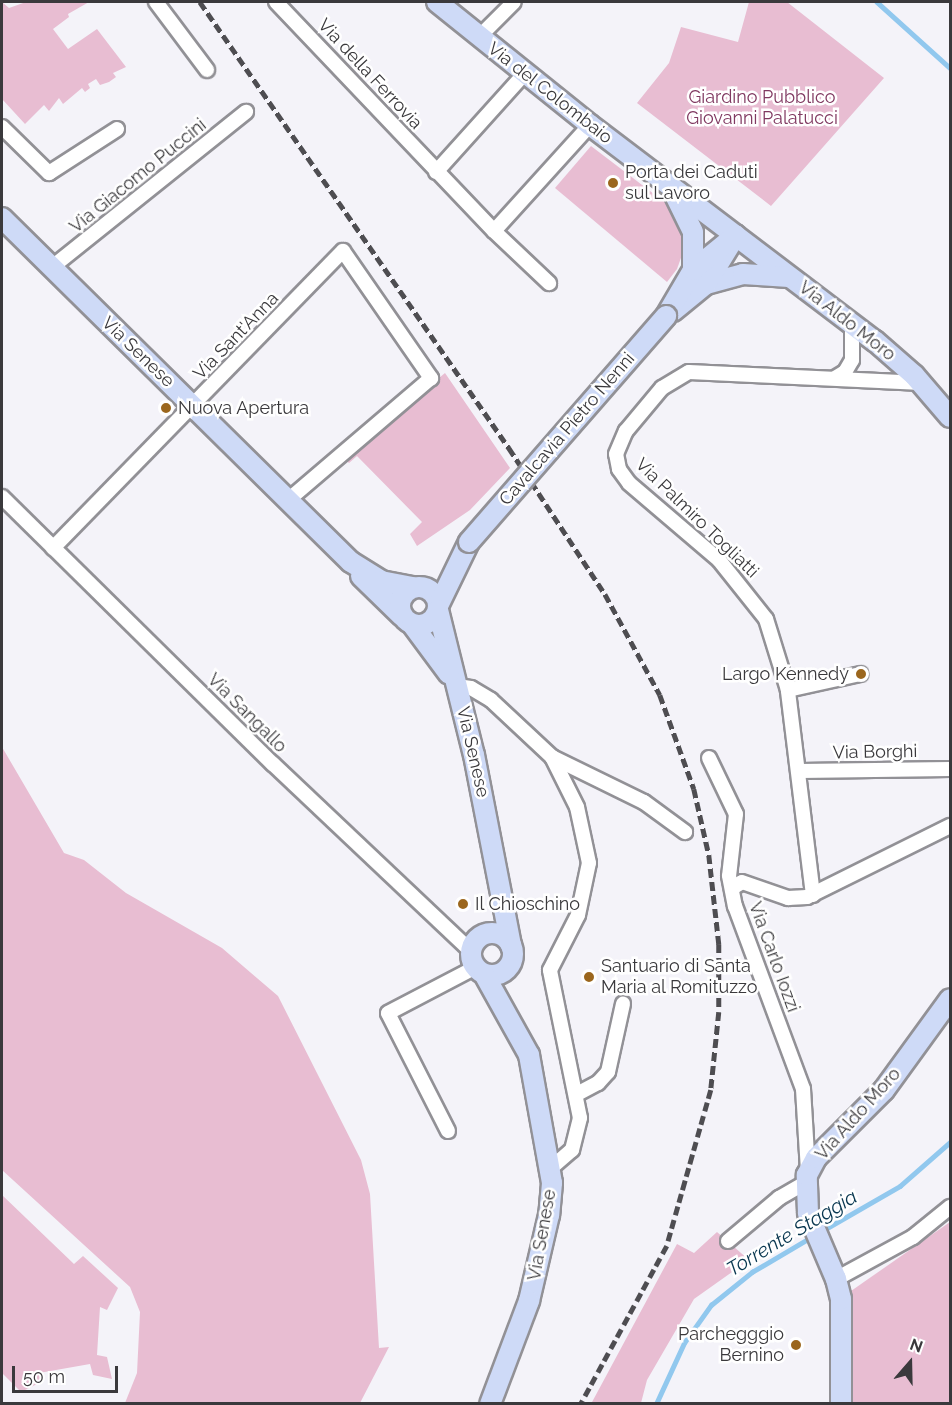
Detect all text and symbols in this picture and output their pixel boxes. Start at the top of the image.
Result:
street label: Via della Ferrovia [313,14,427,134]
street label: Via del Colombaio [483,38,617,148]
park label: Giardino Pubblico Giovanni Palatucci [686,87,838,130]
street label: Via Giacomo Puccini [65,114,211,238]
place label: Porta dei Caduti sul Lavoro [625,162,758,204]
marker: Porta dei Caduti sul Lavoro [606,176,620,190]
street label: Via Aldo Moro [794,276,900,366]
street label: Via Sant'Anna [189,288,283,384]
street label: Via Senese [97,312,179,392]
street label: Cavalcavia Pietro Nenni [495,348,639,510]
place label: Nuova Apertura [178,397,310,419]
marker: Nuova Apertura [159,401,173,415]
street label: Via Palmiro Togliatti [631,453,763,583]
place label: Largo Kennedy [722,663,849,685]
marker: Largo Kennedy [854,667,868,681]
street label: Via Sangallo [203,669,291,757]
street label: Via Senese [452,705,494,799]
street label: Via Borghi [832,740,918,764]
place label: Il Chioschino [475,893,581,915]
marker: Il Chioschino [456,897,470,911]
street label: Via Carlo Iozzi [744,899,804,1015]
place label: Santuario di Santa Maria al Romituzzo [601,956,758,998]
marker: Santuario di Santa Maria al Romituzzo [582,970,596,984]
street label: Via Aldo Moro [811,1063,905,1165]
water label: Torrente Staggia [722,1185,862,1281]
street label: Via Senese [523,1188,561,1282]
place label: Parchegggio Bernino [678,1324,784,1366]
north arrow [880,1333,940,1393]
text: N [907,1335,925,1357]
marker: Parchegggio Bernino [789,1338,803,1352]
scale bar [15,1354,122,1392]
text: 50 m [23,1366,65,1387]

